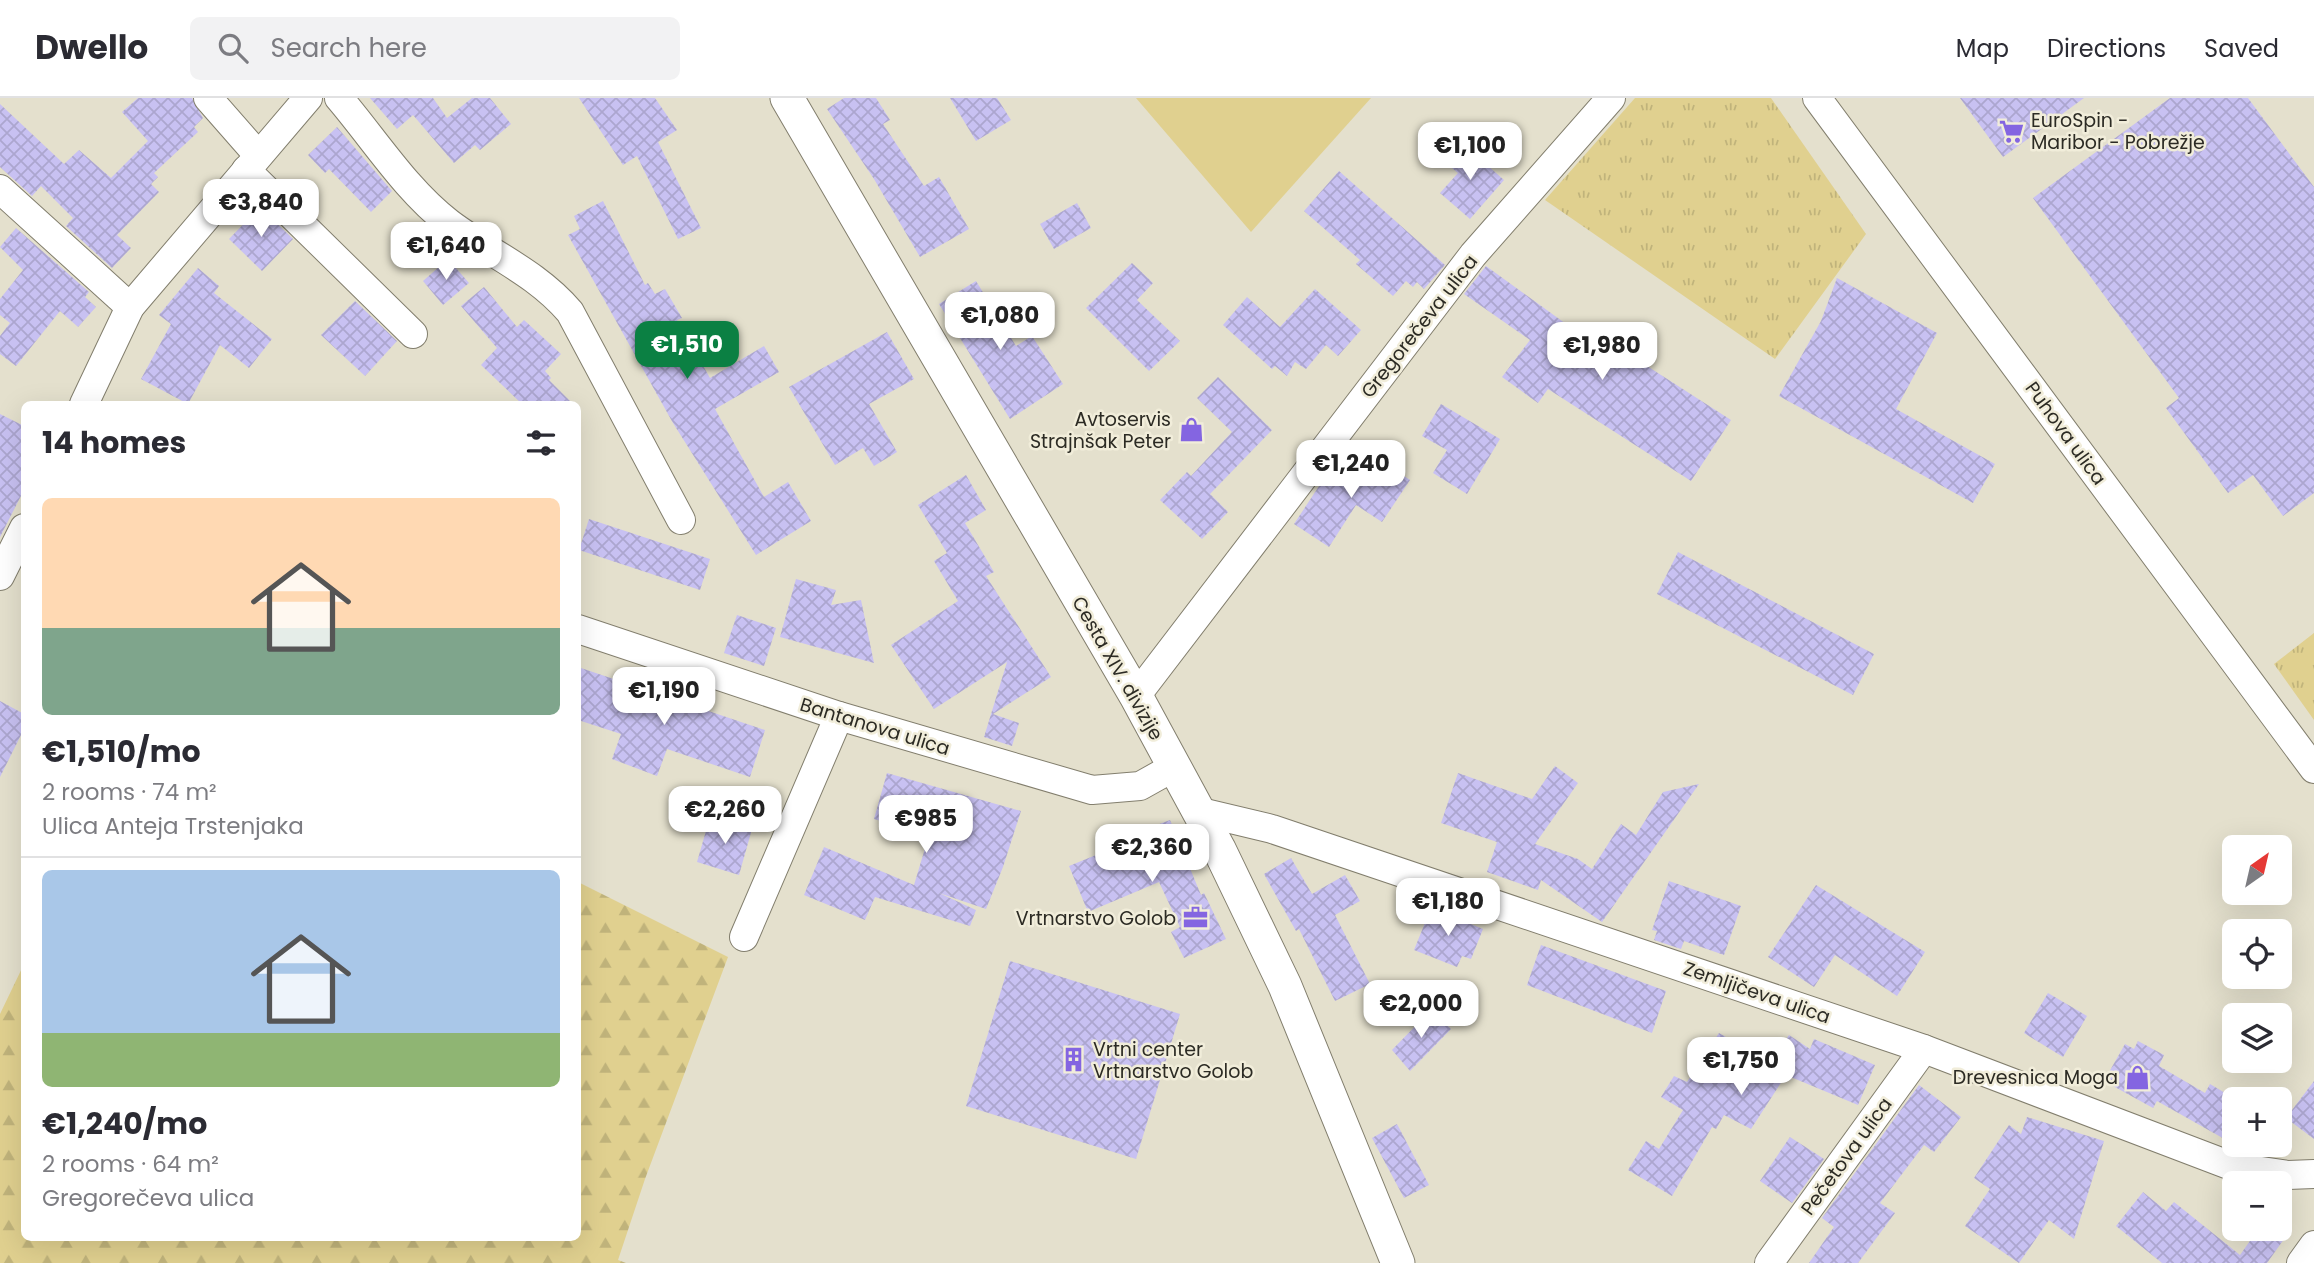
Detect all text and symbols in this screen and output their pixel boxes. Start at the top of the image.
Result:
search box [190,17,680,80]
text: Dwello [35,24,148,71]
icon: search [214,29,252,67]
text: Search here [270,30,427,66]
text: Map [1956,32,2009,65]
text: Directions [2047,32,2166,65]
text: Saved [2204,32,2279,65]
place label: EuroSpin - Maribor - Pobrežje [2031,107,2205,156]
supermarket icon: EuroSpin - Maribor - Pobrežje [1997,117,2025,145]
pin: €1,100 [1413,122,1527,182]
text: €1,100 [1434,129,1506,161]
pin: €3,840 [204,180,318,239]
text: €3,840 [219,186,303,218]
pin: €1,640 [389,222,503,282]
text: €1,640 [407,229,485,261]
street label: Gregorečeva ulica [1355,249,1484,404]
pin: €1,080 [943,292,1057,352]
text: €1,080 [961,299,1039,331]
pin: €1,510 [630,322,744,381]
pin: €1,980 [1545,322,1659,382]
text: €1,510 [651,328,723,360]
text: €1,980 [1563,329,1641,361]
street label: Puhova ulica [2019,376,2112,491]
place label: Avtoservis Strajnšak Peter [1030,406,1171,455]
shop icon: Avtoservis Strajnšak Peter [1177,416,1205,444]
text: 14 homes [42,421,186,464]
icon: filters [522,424,560,462]
pin: €1,240 [1294,440,1408,500]
text: €1,240 [1312,447,1390,479]
icon: home [238,544,364,670]
street label: Cesta XIV. divizije [1065,591,1170,745]
pin: €1,190 [607,668,721,727]
text: €1,190 [628,674,700,706]
street label: Bantanova ulica [797,691,953,762]
text: €1,510/mo [42,730,201,773]
text: 2 rooms · 74 m² [42,776,217,808]
pin: €2,260 [668,786,782,846]
text: €2,260 [685,793,765,825]
pin: €985 [885,796,967,855]
text: €985 [895,802,957,834]
text: Ulica Anteja Trstenjaka [42,810,304,842]
pin: €2,360 [1095,824,1209,884]
text: €2,360 [1111,831,1193,863]
north arrow [2222,835,2292,905]
map controls [2222,835,2292,1241]
pin: €1,180 [1391,878,1505,938]
text: €1,180 [1412,885,1484,917]
office icon: Vrtnarstvo Golob [1182,904,1210,932]
place label: Vrtnarstvo Golob [1016,905,1176,932]
icon: home [238,916,364,1042]
button: locate [2222,919,2292,989]
street label: Zemljičeva ulica [1680,955,1834,1030]
pin: €2,000 [1364,981,1478,1040]
text: €2,000 [1379,987,1463,1019]
button: layers [2222,1003,2292,1073]
place label: Vrtni center Vrtnarstvo Golob [1093,1036,1253,1085]
pin: €1,750 [1684,1038,1798,1097]
text: €1,750 [1703,1044,1779,1076]
building icon: Vrtni center Vrtnarstvo Golob [1059,1046,1087,1074]
shop icon: Drevesnica Moga [2124,1063,2152,1091]
place label: Drevesnica Moga [1953,1064,2118,1091]
button: + [2222,1087,2292,1157]
street label: Pečetova ulica [1794,1092,1898,1221]
text: €1,240/mo [42,1102,207,1145]
text: 2 rooms · 64 m² [42,1148,219,1180]
button: − [2222,1171,2292,1241]
text: Gregorečeva ulica [42,1182,254,1214]

